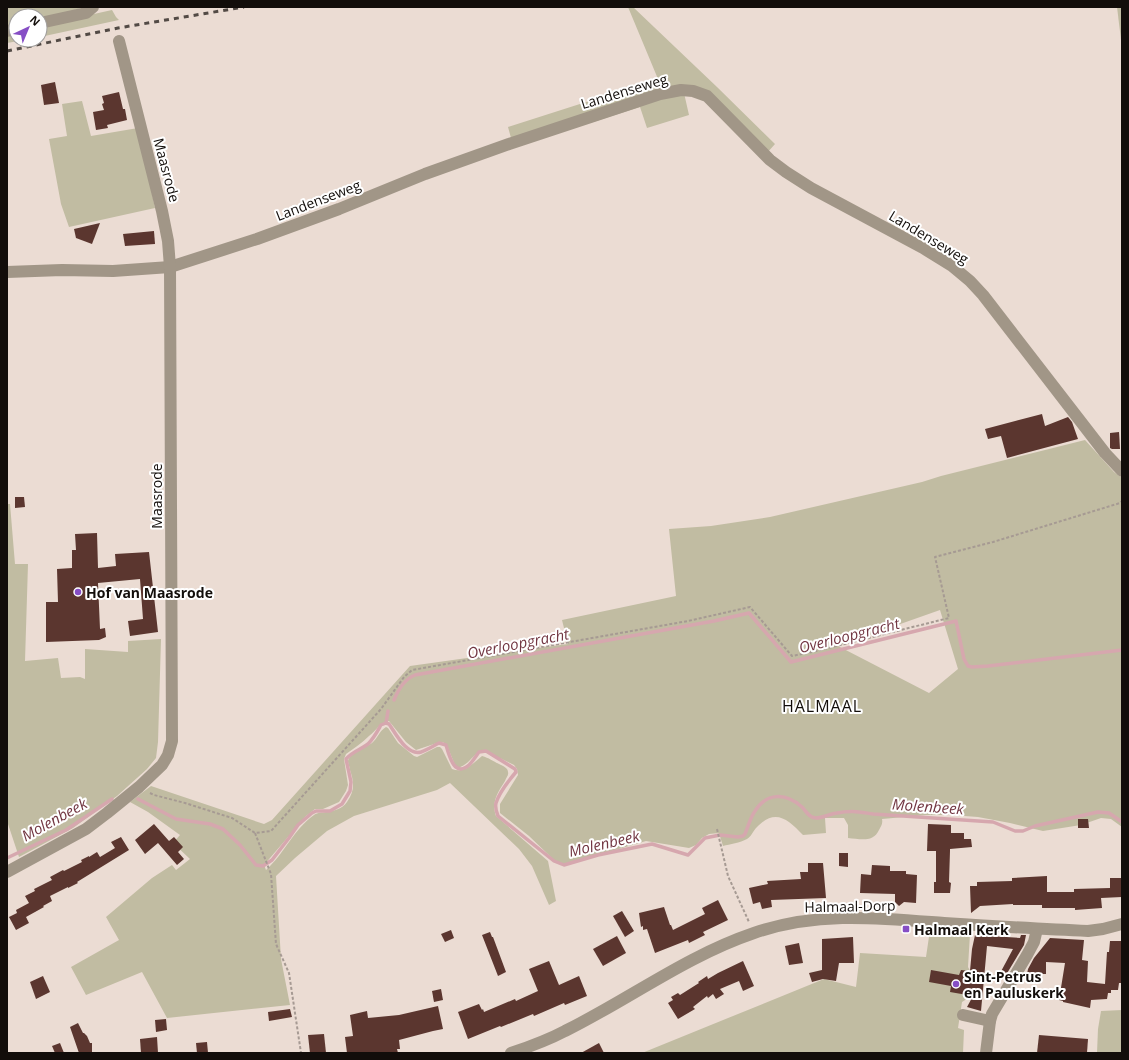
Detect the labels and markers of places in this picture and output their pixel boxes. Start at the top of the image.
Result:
place label: Hof van Maasrode [86,583,213,602]
marker: Hof van Maasrode [73,587,83,597]
place label: Halmaal Kerk [914,920,1009,939]
marker: Halmaal Kerk [901,924,911,934]
place label: Sint-Petrus en Pauluskerk [964,967,1064,1002]
marker: Sint-Petrus en Pauluskerk [951,979,961,989]

